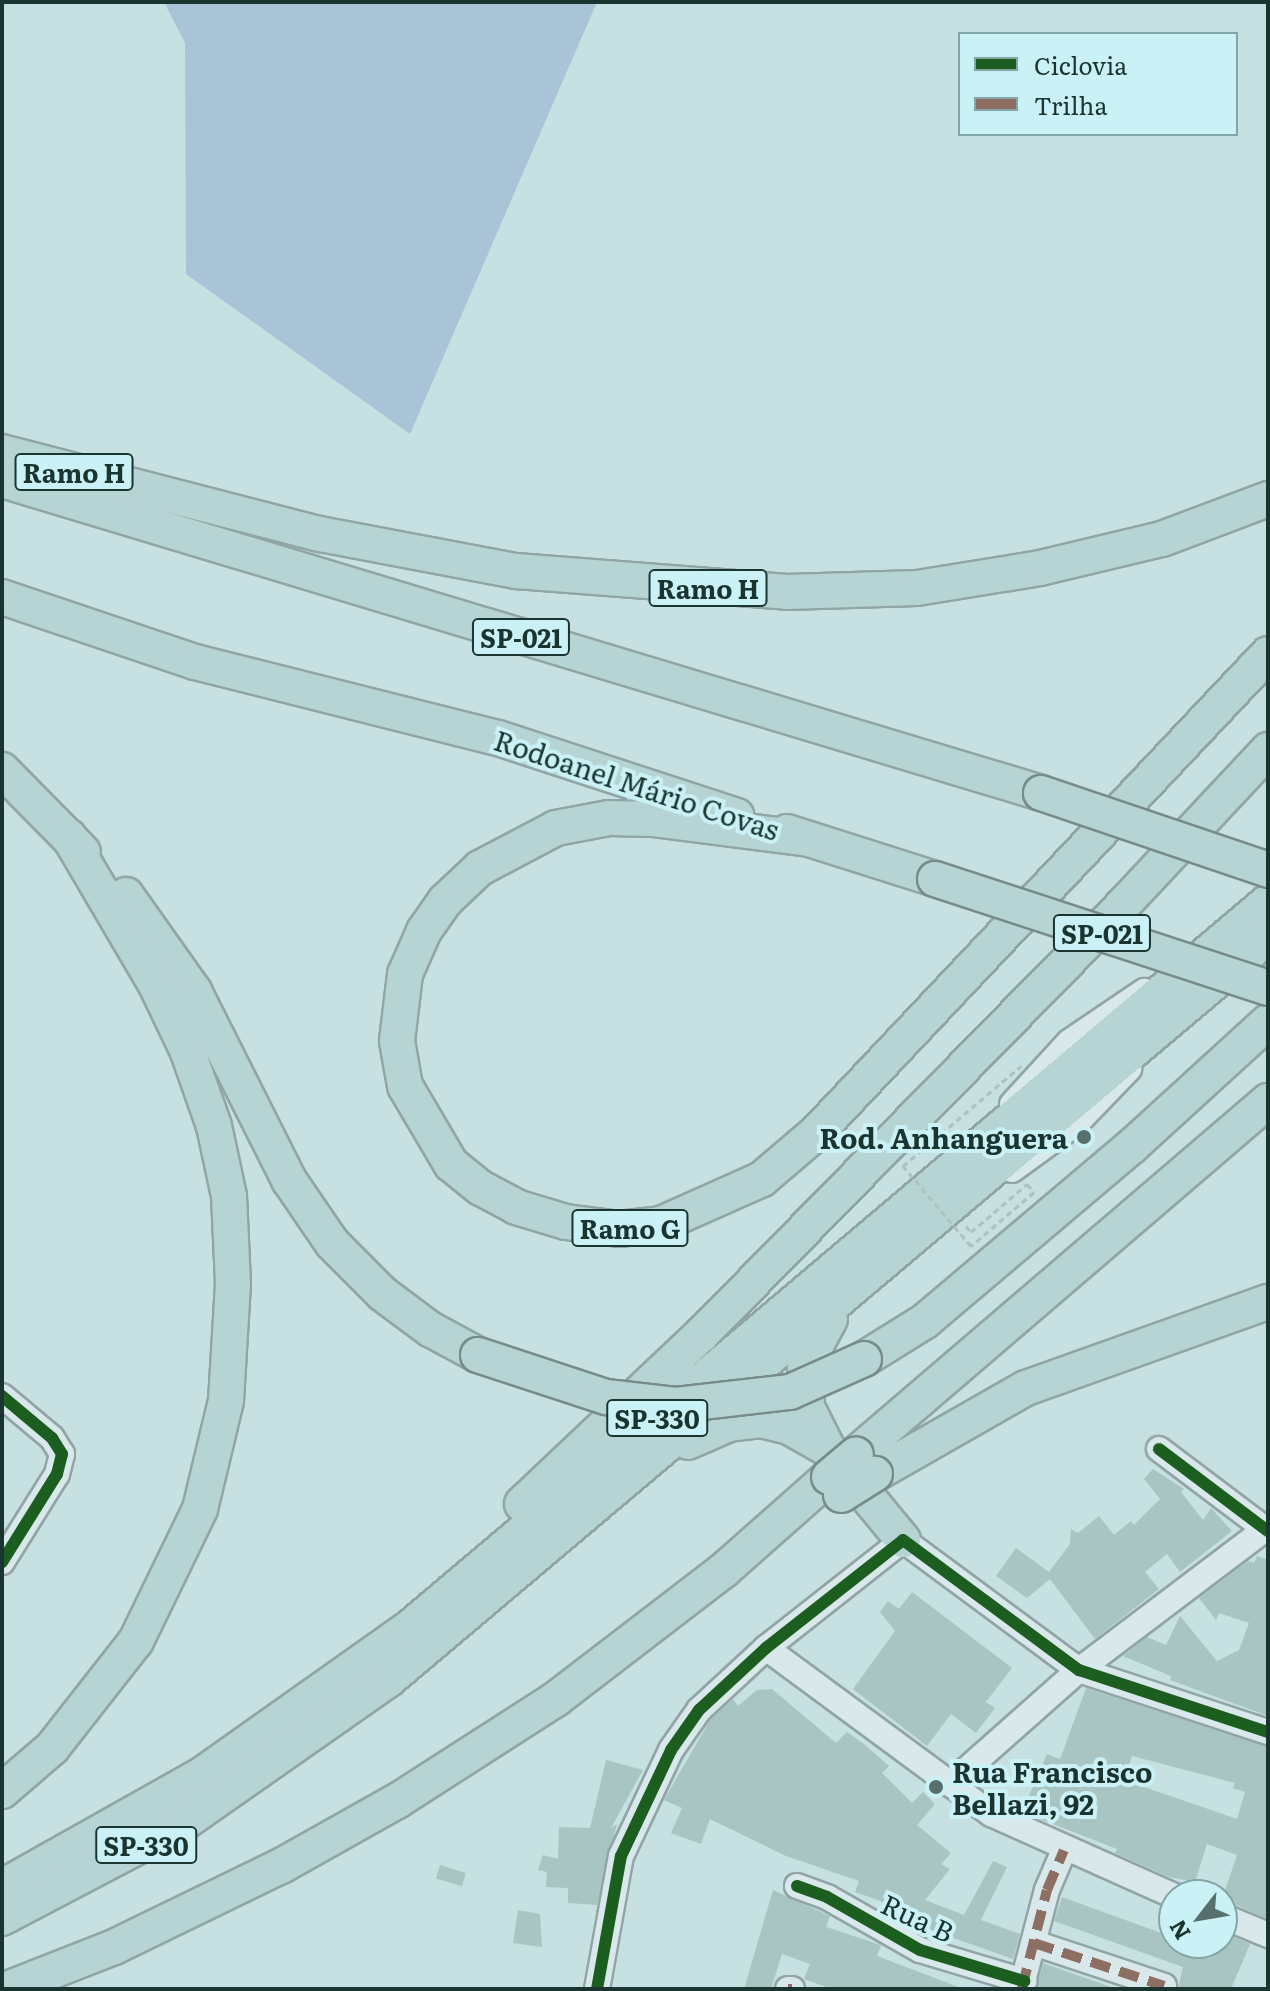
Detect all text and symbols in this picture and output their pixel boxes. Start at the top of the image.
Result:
legend [958,32,1238,136]
text: Ciclovia [1034,47,1127,82]
text: Trilha [1034,87,1107,122]
road number: Ramo H [14,450,134,494]
road number: Ramo H [648,566,768,610]
road number: SP-021 [471,615,571,659]
street label: Rodoanel Mário Covas [490,722,784,846]
road number: SP-021 [1052,911,1152,955]
place label: Rod. Anhanguera [820,1120,1068,1154]
marker: Rod. Anhanguera [1075,1128,1093,1146]
road number: Ramo G [570,1206,690,1250]
road number: SP-330 [605,1396,709,1440]
place label: Rua Francisco Bellazi, 92 [952,1754,1152,1820]
marker: Rua Francisco Bellazi, 92 [927,1778,945,1796]
road number: SP-330 [94,1823,198,1867]
north arrow [1158,1879,1238,1959]
street label: Rua B [876,1886,960,1948]
text: N [1160,1914,1198,1947]

